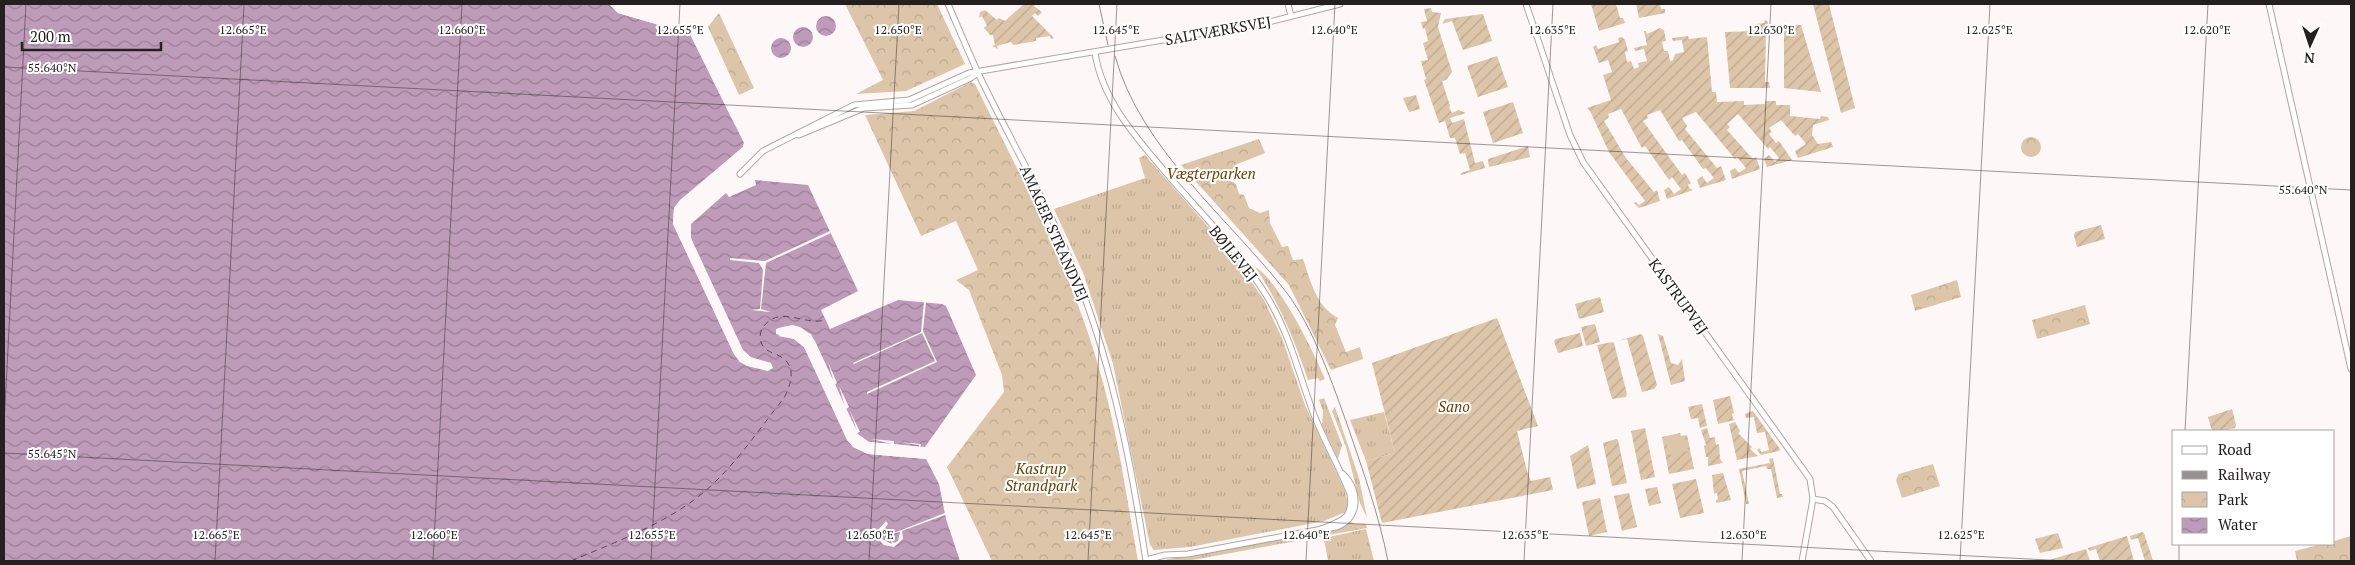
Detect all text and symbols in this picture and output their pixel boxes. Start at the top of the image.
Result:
street label: SALTVÆRKSVEJ [1163,11,1273,49]
scale bar [22,20,161,52]
north arrow [2285,20,2335,70]
text: 12.665°E [219,22,267,37]
text: 12.660°E [438,22,486,37]
text: 12.655°E [656,22,704,37]
text: 12.650°E [874,22,922,37]
text: 12.645°E [1092,22,1140,37]
text: 12.640°E [1310,22,1358,37]
text: 12.635°E [1528,22,1576,37]
text: 12.630°E [1747,22,1795,37]
text: 12.625°E [1965,22,2013,37]
text: 12.620°E [2183,22,2231,37]
text: 200 m [30,26,71,46]
text: N [2303,49,2315,68]
text: 55.640°N [27,60,77,75]
street label: AMAGER STRANDVEJ [1016,162,1094,304]
park label: Vægterparken [1166,163,1256,183]
text: 55.640°N [2278,182,2328,197]
street label: BØJLEVEJ [1205,221,1263,285]
street label: KASTRUPVEJ [1645,254,1713,338]
park label: Sano [1438,396,1470,416]
legend [2172,430,2335,545]
text: Road [2218,439,2251,459]
text: 55.645°N [27,446,77,461]
park label: Kastrup Strandpark [1005,458,1078,495]
text: Railway [2218,464,2271,484]
text: Park [2218,489,2248,509]
text: Water [2218,514,2258,534]
text: 12.665°E [192,527,240,542]
text: 12.660°E [410,527,458,542]
text: 12.655°E [628,527,676,542]
text: 12.650°E [846,527,894,542]
text: 12.645°E [1064,527,1112,542]
text: 12.640°E [1282,527,1330,542]
text: 12.635°E [1501,527,1549,542]
text: 12.630°E [1719,527,1767,542]
text: 12.625°E [1937,527,1985,542]

